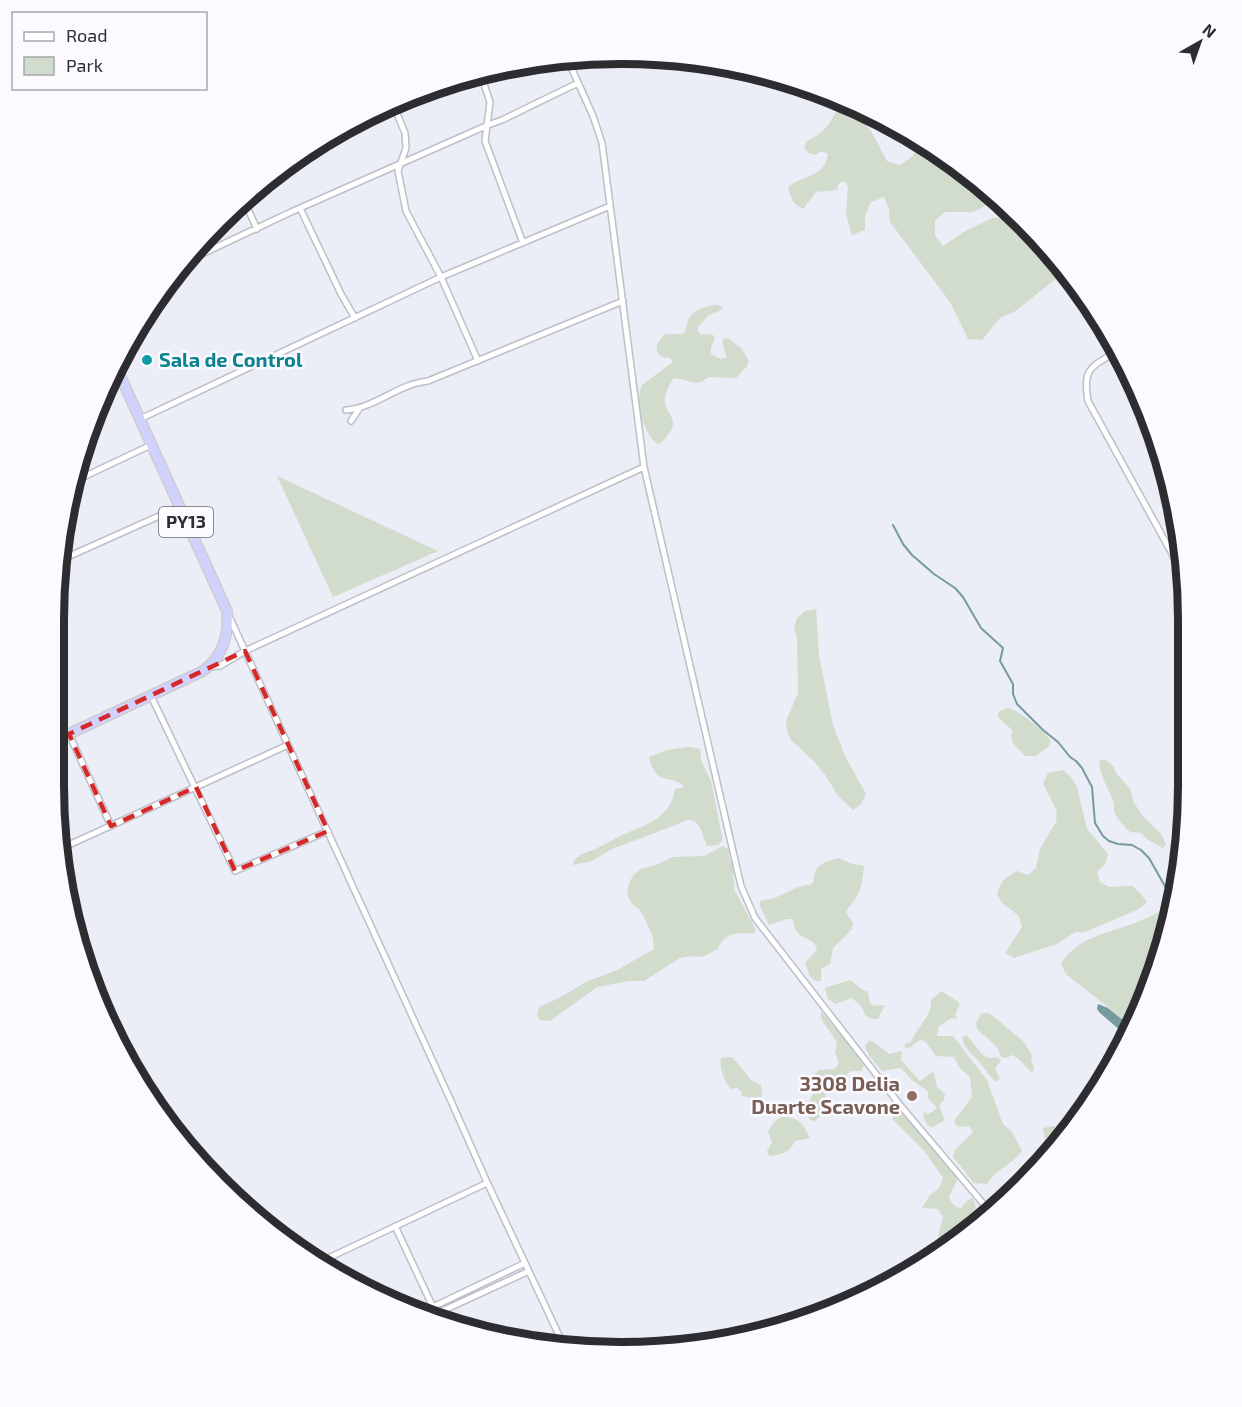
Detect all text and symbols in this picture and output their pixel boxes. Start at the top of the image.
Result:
legend [12,12,207,90]
north arrow [1170,12,1230,72]
text: N [1199,19,1220,41]
text: Road [66,24,107,46]
text: Park [66,54,103,76]
place label: Sala de Control [159,347,303,371]
marker: Sala de Control [140,353,154,367]
road number: PY13 [159,507,213,537]
place label: 3308 Delia Duarte Scavone [751,1071,900,1118]
marker: 3308 Delia Duarte Scavone [905,1089,919,1103]

